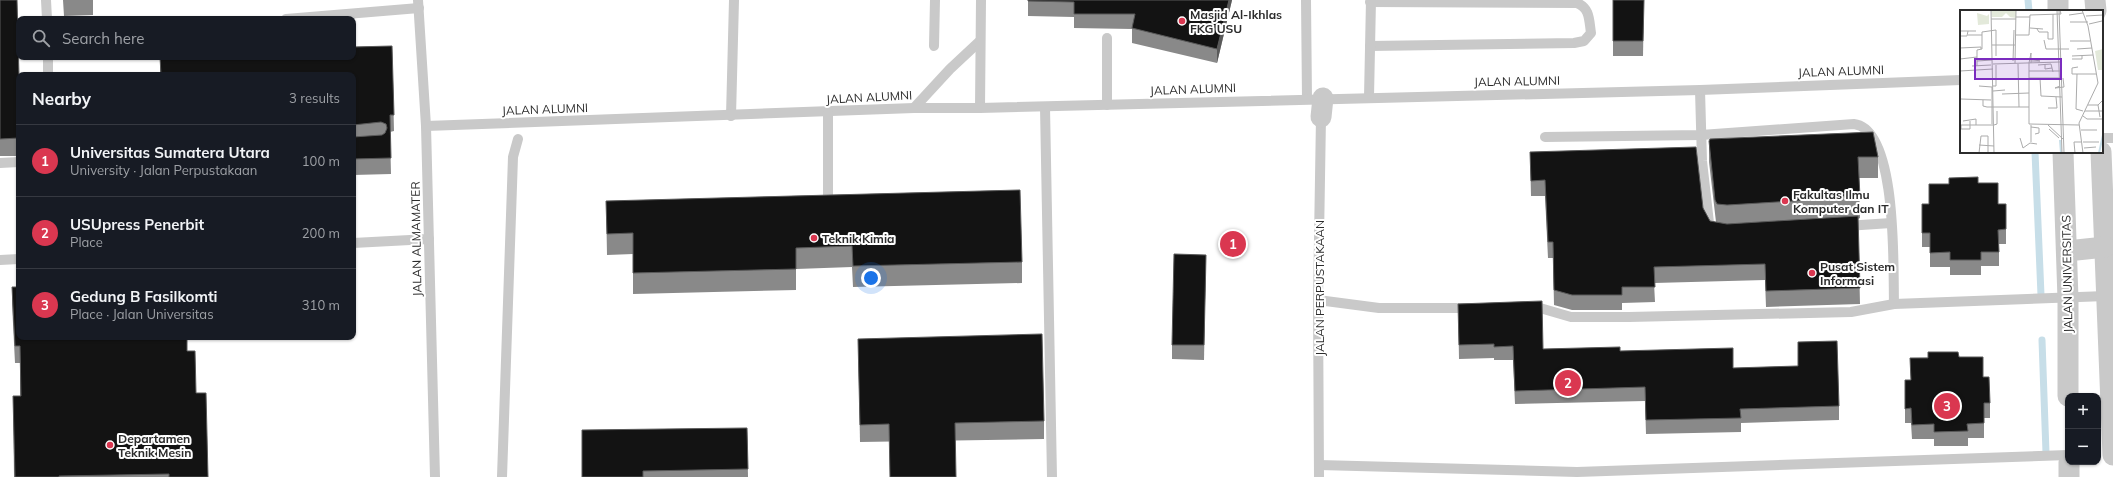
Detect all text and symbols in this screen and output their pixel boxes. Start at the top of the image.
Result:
place label: Masjid Al-Ikhlas FKG USU [1190,7,1282,36]
inset map [1960,10,2103,153]
search box [16,16,356,60]
marker: Masjid Al-Ikhlas FKG USU [1177,16,1187,26]
icon: search [30,27,52,49]
text: Search here [62,29,144,48]
street label: JALAN ALUMNI [1798,62,1884,80]
street label: JALAN ALUMNI [1474,73,1560,89]
street label: JALAN ALUMNI [1150,80,1236,98]
street label: JALAN ALUMNI [826,87,912,107]
text: Nearby [32,88,91,109]
text: 3 results [289,90,340,106]
street label: JALAN ALUMNI [502,100,588,118]
text: Universitas Sumatera Utara [70,143,270,162]
text: 1 [41,153,49,169]
text: 100 m [302,153,340,169]
text: University · Jalan Perpustakaan [70,162,257,178]
street label: JALAN ALMAMATER [407,181,425,297]
place label: Fakultas Ilmu Komputer dan IT [1793,187,1889,216]
marker: Fakultas Ilmu Komputer dan IT [1780,196,1790,206]
text: USUpress Penerbit [70,215,204,234]
street label: JALAN UNIVERSITAS [2058,215,2076,333]
street label: JALAN PERPUSTAKAAN [1312,220,1327,356]
text: 2 [41,225,49,241]
text: 200 m [302,225,340,241]
pin: 1 [1220,229,1246,259]
place label: Teknik Kimia [822,231,894,246]
marker: Teknik Kimia [809,233,819,243]
text: Place [70,234,103,250]
place label: Pusat Sistem Informasi [1820,259,1895,288]
your location [861,268,881,288]
marker: Pusat Sistem Informasi [1807,268,1817,278]
text: Gedung B Fasilkomti [70,287,218,306]
text: 3 [41,297,49,313]
text: 310 m [302,297,340,313]
text: Place · Jalan Universitas [70,306,214,322]
pin: 2 [1555,368,1581,398]
pin: 3 [1934,391,1960,421]
map controls [2065,393,2101,465]
button: + [2065,393,2101,429]
button: − [2065,429,2101,465]
place label: Departamen Teknik Mesin [118,431,191,460]
marker: Departamen Teknik Mesin [105,440,115,450]

